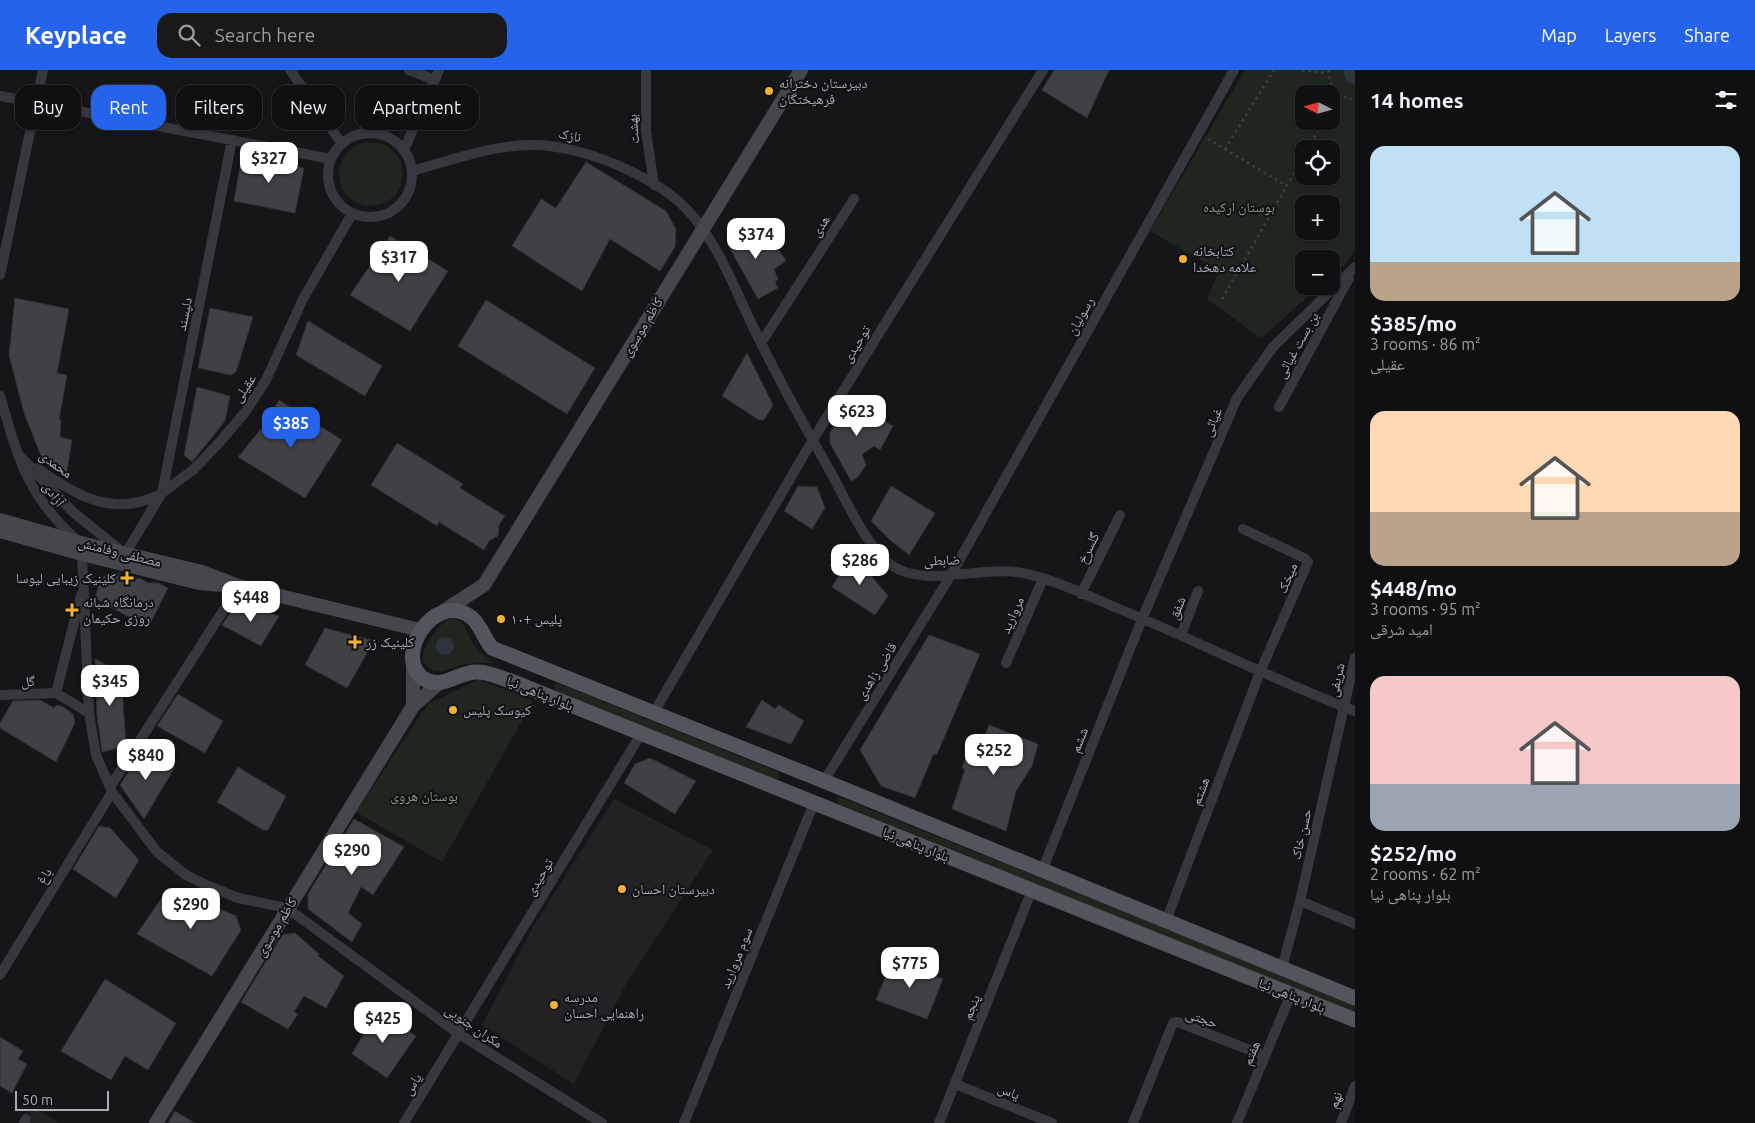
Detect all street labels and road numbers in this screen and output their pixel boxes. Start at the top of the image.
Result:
street label: بهشت [624,113,643,145]
street label: نازک [557,125,583,146]
street label: هدی [807,212,834,240]
street label: کاظم موسوی [618,294,668,361]
street label: رسولیان [1063,294,1098,338]
street label: دلپسند [173,296,196,332]
street label: بن بست غیاثی [1272,309,1323,381]
street label: توحیدی [838,322,874,366]
street label: عقیلی [229,371,260,406]
street label: غیاثی [1199,405,1226,439]
street label: محمدی [36,447,76,482]
street label: آزادی [39,479,69,510]
street label: گلسرخ [1074,529,1104,567]
street label: مصطفی وفامنش [77,534,163,571]
street label: ضابطی [923,551,961,570]
street label: میخک [1273,560,1301,596]
street label: مروارید [997,594,1028,636]
street label: شفق [1165,594,1191,623]
street label: قاضی زاهدی [852,639,901,703]
street label: شریفی [1324,661,1349,699]
street label: بلوار پناهی نیا [504,672,576,715]
street label: گل [21,673,36,690]
street label: ششم [1067,725,1093,756]
street label: هشتم [1187,775,1215,808]
street label: حسن خاک [1287,807,1316,861]
street label: بلوار پناهی نیا [880,823,952,866]
street label: توحیدی [522,855,557,899]
street label: باغ [33,865,57,888]
street label: کاظم موسوی [252,894,302,961]
street label: سوم مروارید [716,925,757,992]
street label: بلوار پناهی نیا [1256,974,1328,1017]
street label: پنجم [959,992,985,1023]
street label: مکران جنوبی [442,1001,506,1052]
street label: حجتی [1184,1005,1220,1032]
street label: هفتم [1239,1038,1265,1068]
street label: یاس [399,1070,426,1098]
street label: یاس [995,1079,1023,1104]
street label: نهم [1325,1089,1347,1111]

